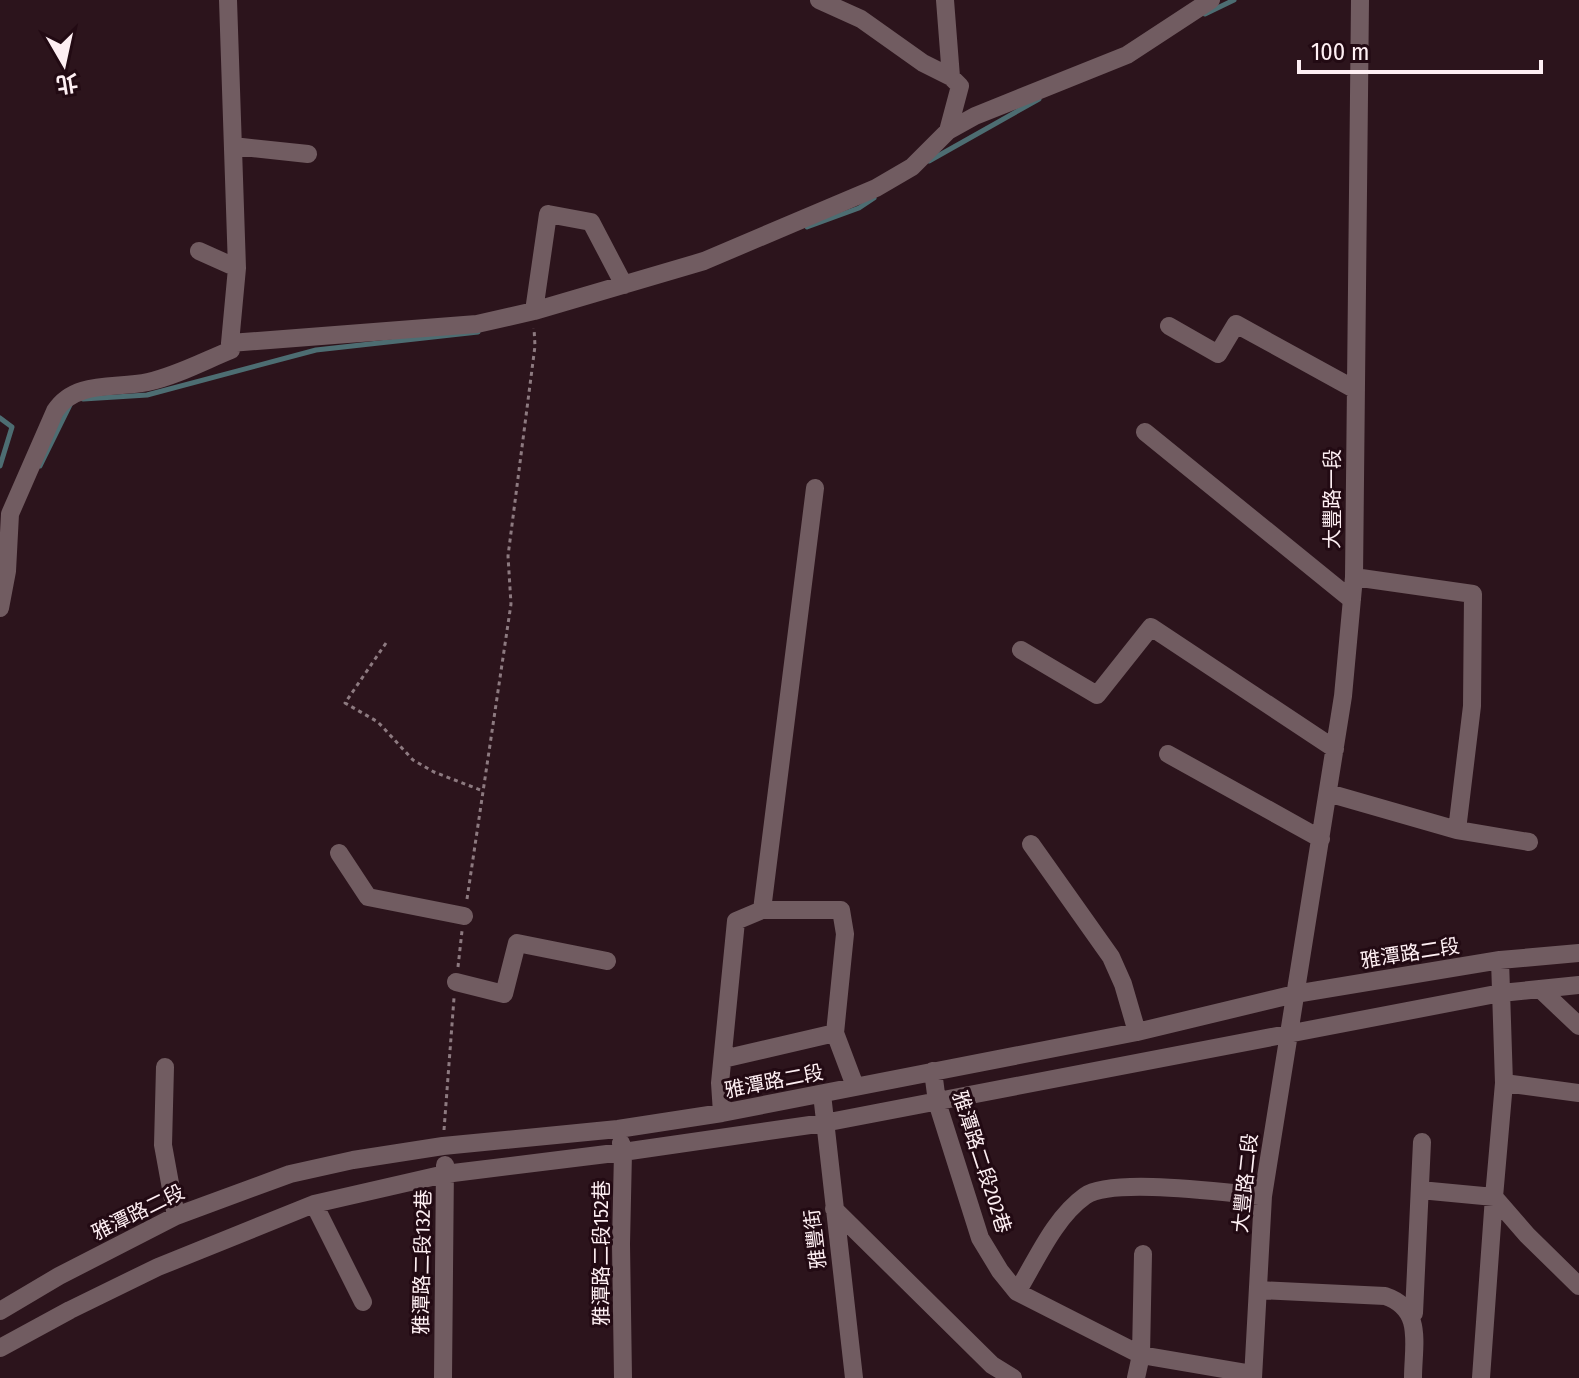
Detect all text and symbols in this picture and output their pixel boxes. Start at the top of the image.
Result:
north arrow [24,24,104,104]
scale bar [1299,24,1541,74]
text: 100 m [1311,38,1369,66]
text: 北 [54,68,80,98]
street label: 大豐路一段 [1320,449,1344,549]
street label: 雅潭路二段 [1359,933,1461,973]
street label: 雅潭路二段 [723,1060,825,1102]
street label: 雅潭路二段202巷 [948,1088,1016,1236]
street label: 大豐路二段 [1228,1132,1262,1234]
street label: 雅潭路二段 [88,1179,188,1245]
street label: 雅潭路二段152巷 [589,1180,613,1326]
street label: 雅潭路二段132巷 [409,1189,435,1335]
street label: 雅豐街 [799,1208,831,1270]

